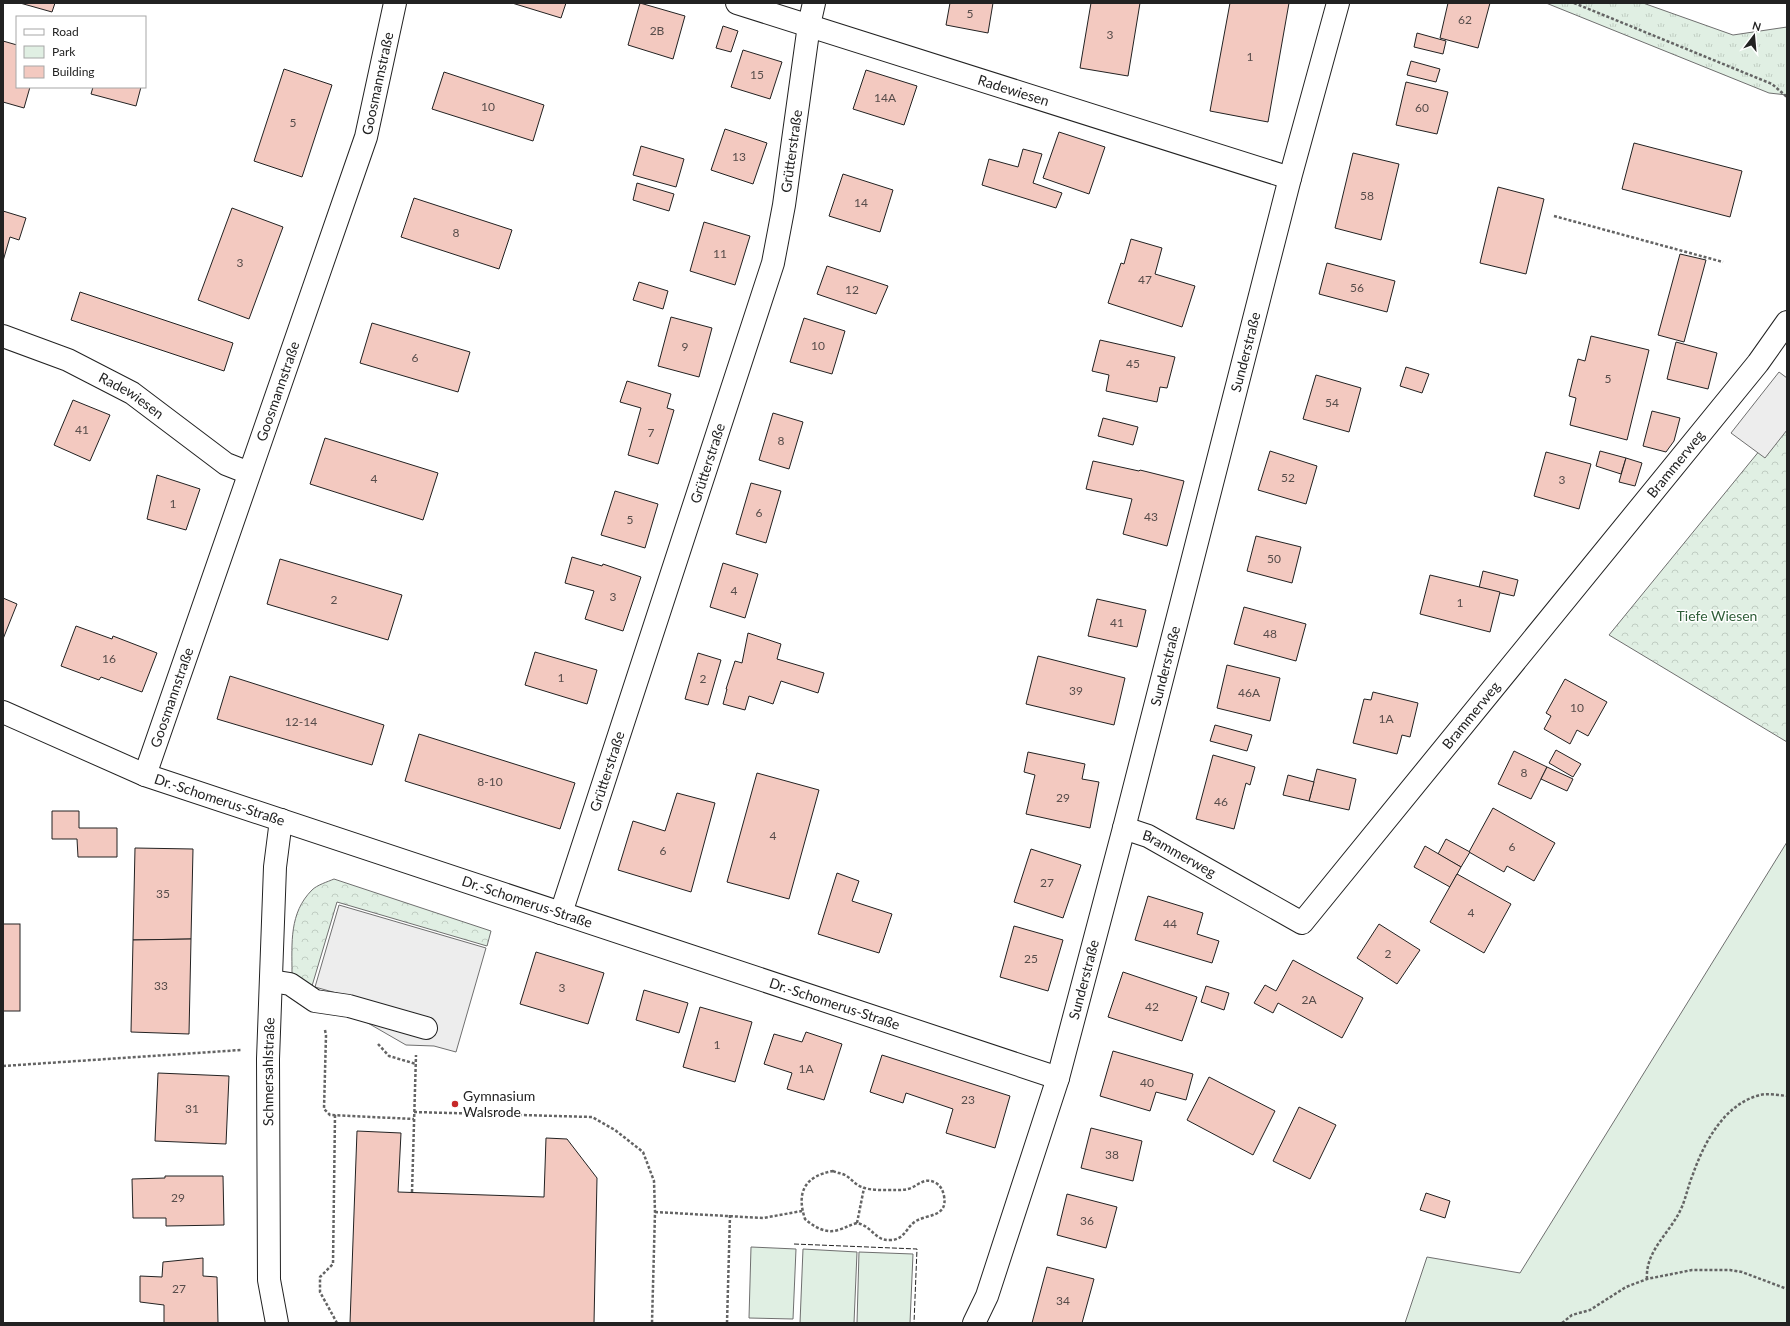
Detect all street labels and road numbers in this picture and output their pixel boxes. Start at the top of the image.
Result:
street label: Goosmannstraße [358,30,396,136]
street label: Radewiesen [976,71,1051,109]
street label: Grütterstraße [777,109,805,194]
street label: Sunderstraße [1227,310,1263,394]
street label: Goosmannstraße [252,339,303,444]
street label: Radewiesen [96,368,167,422]
street label: Grütterstraße [686,421,728,506]
street label: Brammerweg [1643,427,1708,501]
street label: Sunderstraße [1147,624,1183,708]
street label: Goosmannstraße [146,645,197,750]
street label: Brammerweg [1438,678,1503,752]
street label: Grütterstraße [586,729,628,814]
street label: Dr.-Schomerus-Straße [152,770,287,829]
street label: Brammerweg [1140,826,1219,881]
street label: Dr.-Schomerus-Straße [460,872,595,931]
street label: Sunderstraße [1065,938,1102,1021]
street label: Dr.-Schomerus-Straße [767,974,902,1033]
street label: Schmersahlstraße [259,1017,278,1126]

